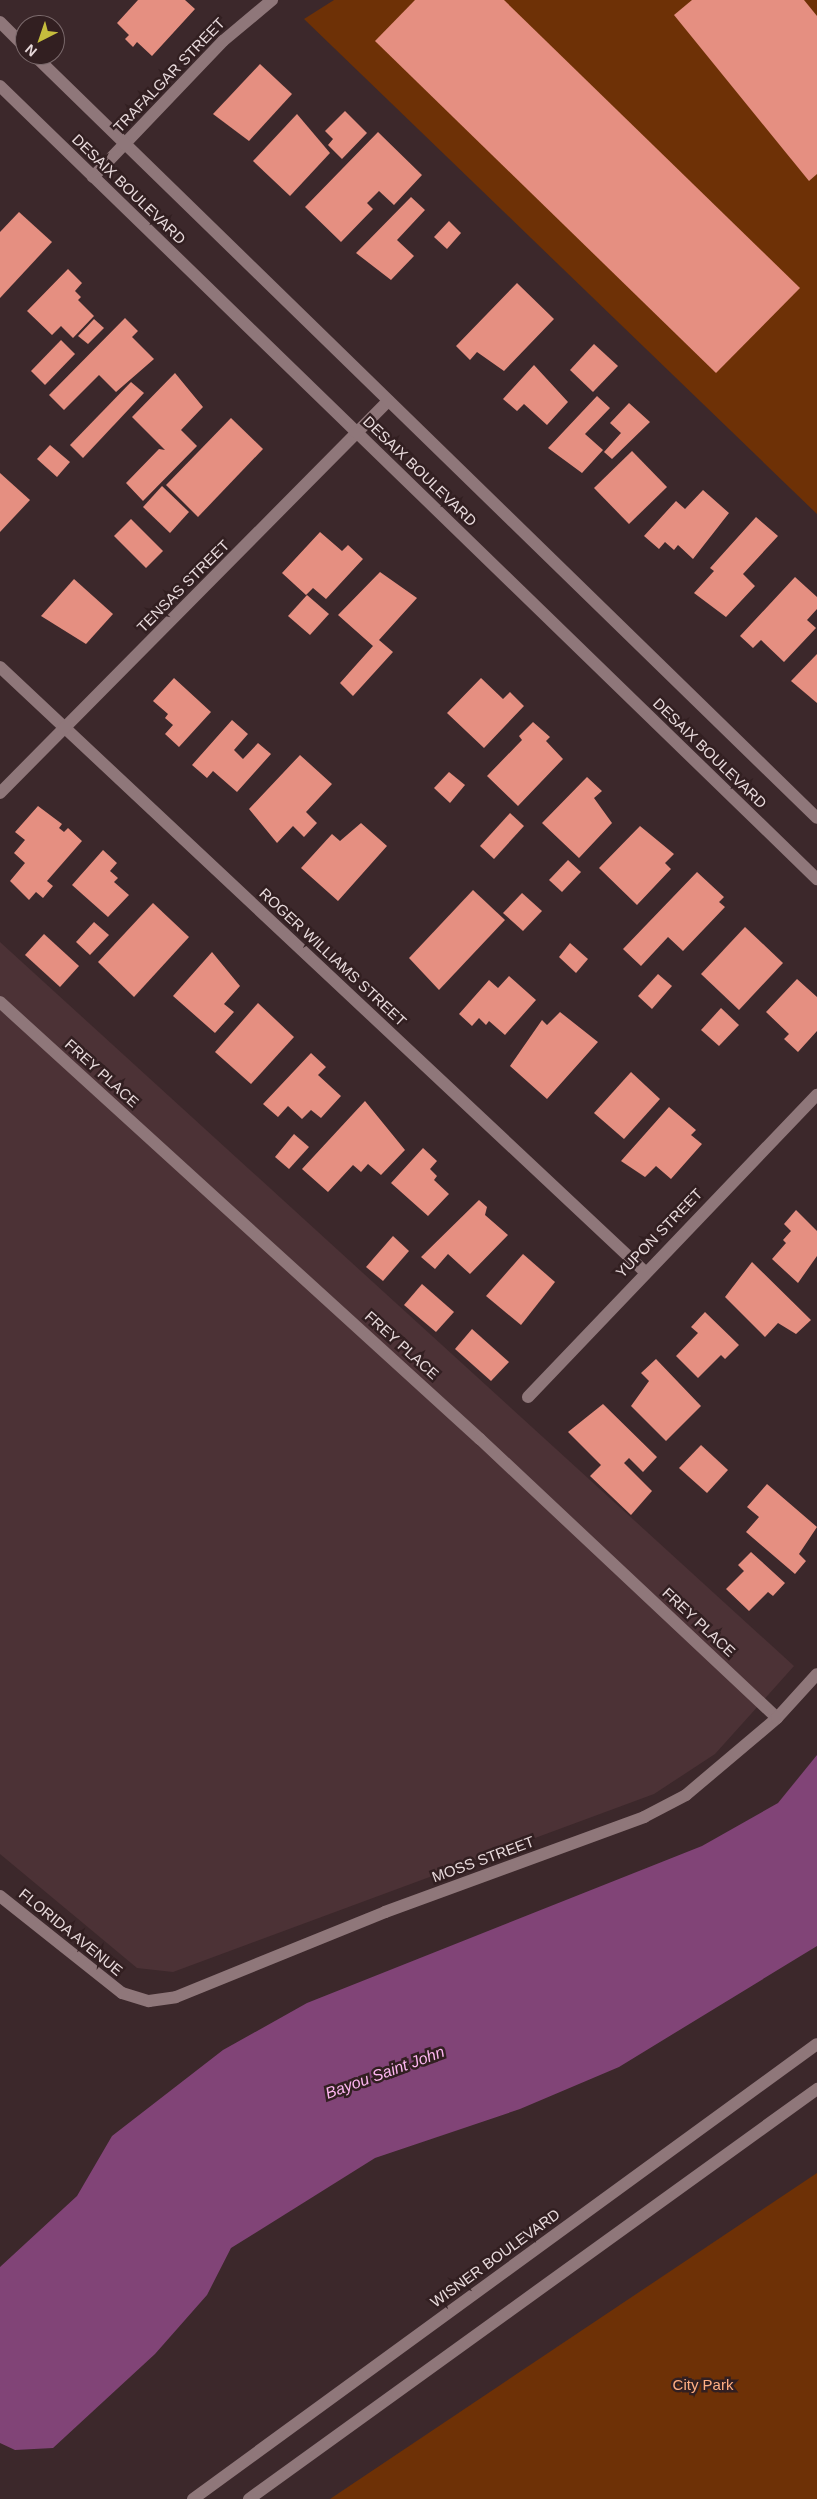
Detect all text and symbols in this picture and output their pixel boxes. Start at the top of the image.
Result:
street label: TRAFALGAR STREET [110,14,228,136]
north arrow [15,15,65,65]
text: N [22,41,40,60]
street label: DESAIX BOULEVARD [69,130,189,248]
street label: DESAIX BOULEVARD [360,412,480,530]
street label: TENSAS STREET [133,536,233,636]
street label: DESAIX BOULEVARD [650,694,770,812]
street label: ROGER WILLIAMS STREET [256,884,410,1030]
street label: FREY PLACE [61,1035,143,1111]
street label: YUPON STREET [612,1185,706,1281]
street label: FREY PLACE [361,1307,443,1383]
street label: FREY PLACE [659,1584,739,1660]
street label: MOSS STREET [429,1832,537,1886]
street label: FLORIDA AVENUE [15,1884,127,1980]
water label: Bayou Saint John [323,2043,447,2103]
street label: WISNER BOULEVARD [427,2205,563,2311]
park label: City Park [673,2376,733,2394]

